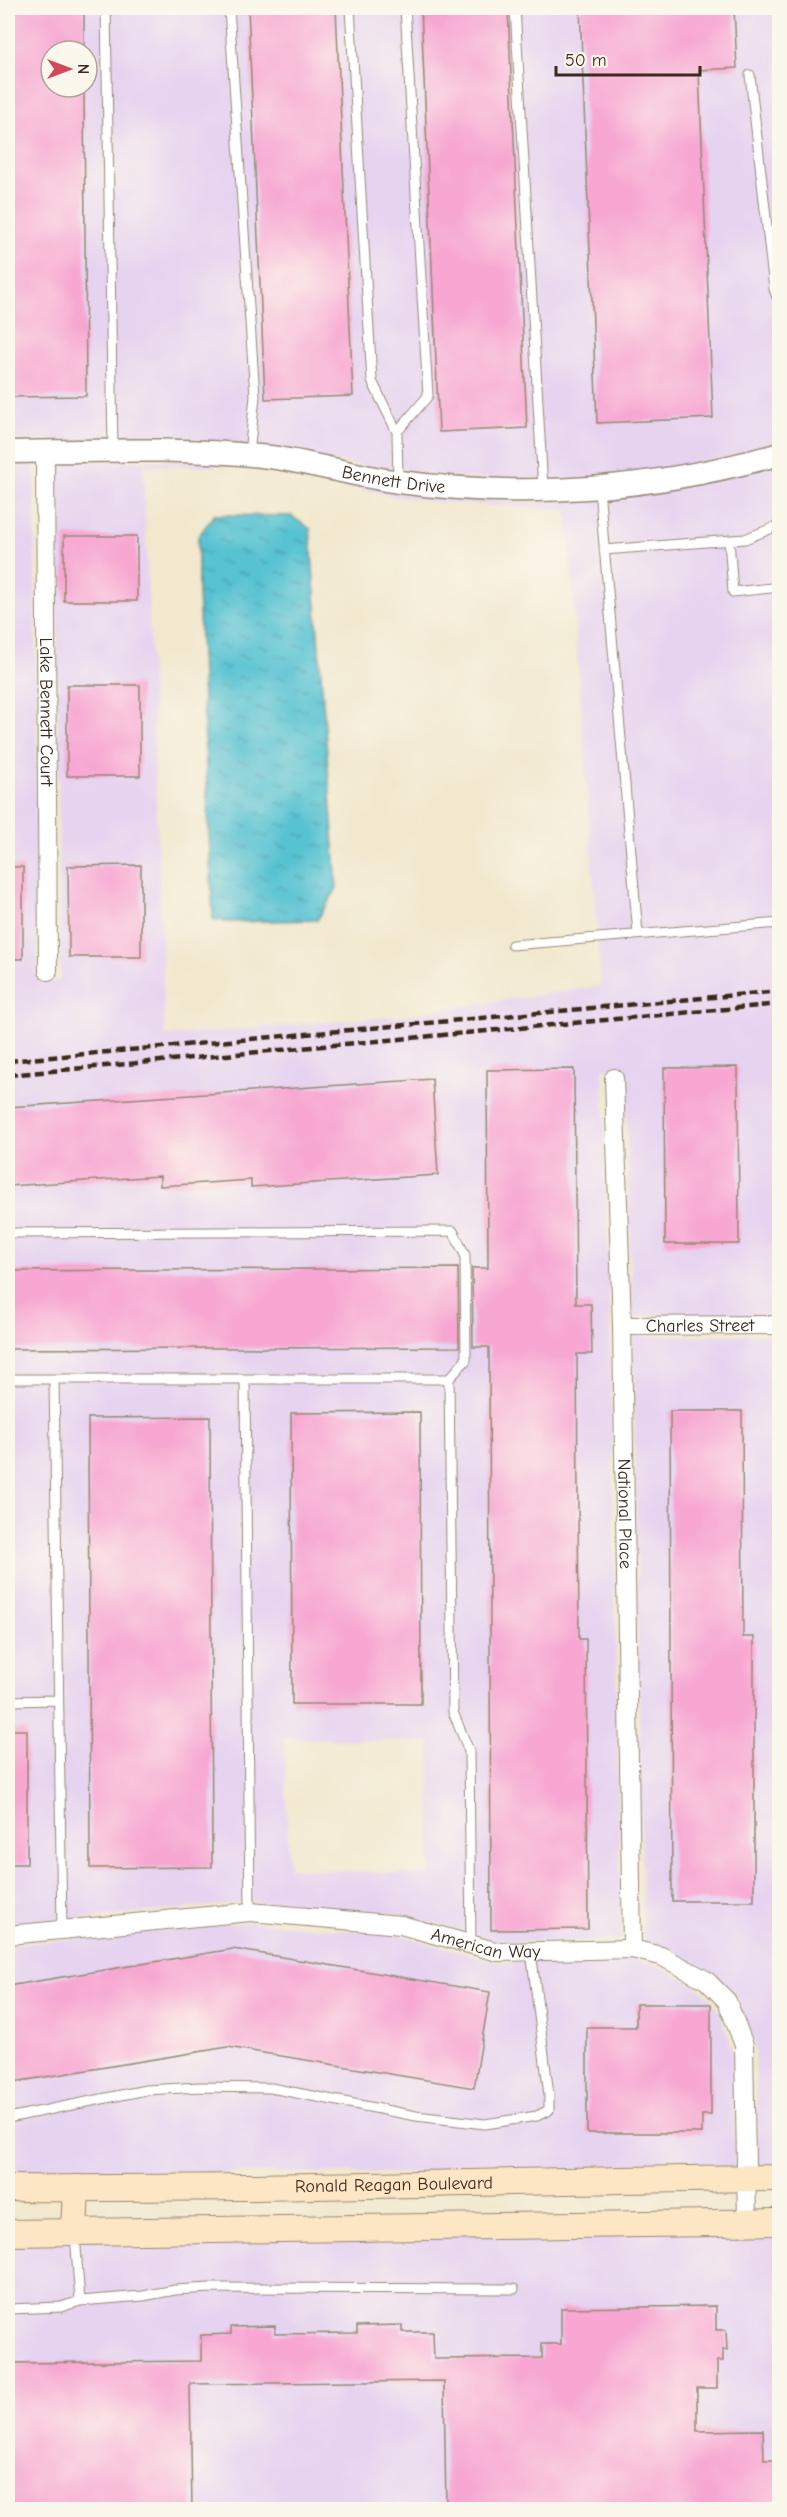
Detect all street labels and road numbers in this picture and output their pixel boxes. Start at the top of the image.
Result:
street label: Bennett Drive [340,462,446,498]
street label: Lake Bennett Court [35,637,57,787]
street label: Charles Street [646,1315,755,1337]
street label: National Place [613,1459,636,1569]
street label: American Way [429,1924,542,1964]
street label: Ronald Reagan Boulevard [295,2173,493,2197]

